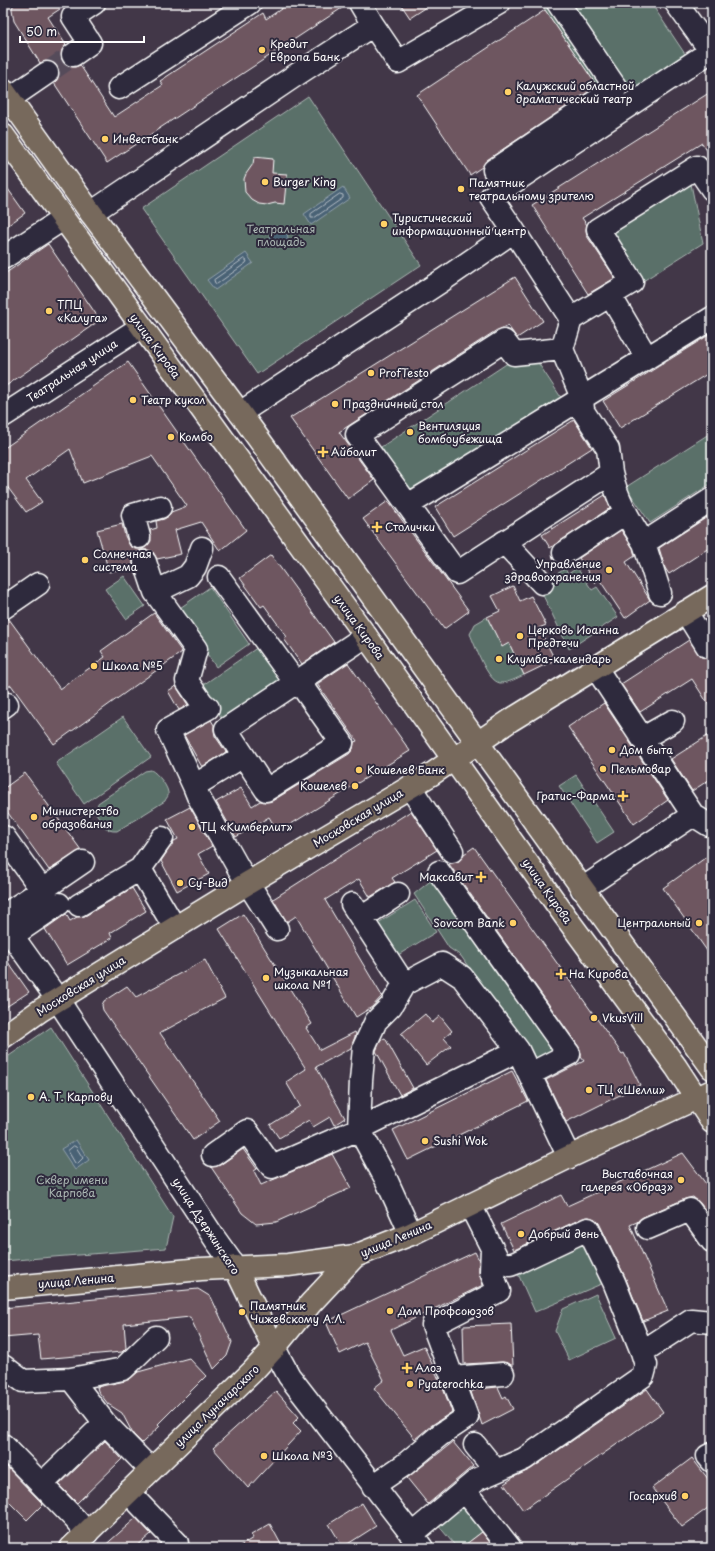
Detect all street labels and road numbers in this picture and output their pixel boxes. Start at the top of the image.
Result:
street label: улица Кирова [126,310,185,382]
street label: Театральная улица [23,335,121,406]
street label: улица Кирова [330,591,389,663]
street label: Московская улица [310,784,406,851]
street label: улица Кирова [518,854,576,927]
street label: Московская улица [33,951,129,1020]
street label: улица Дзержинского [169,1174,244,1278]
street label: улица Ленина [357,1216,434,1261]
street label: улица Ленина [37,1269,115,1292]
street label: улица Луначарского [171,1361,263,1451]

